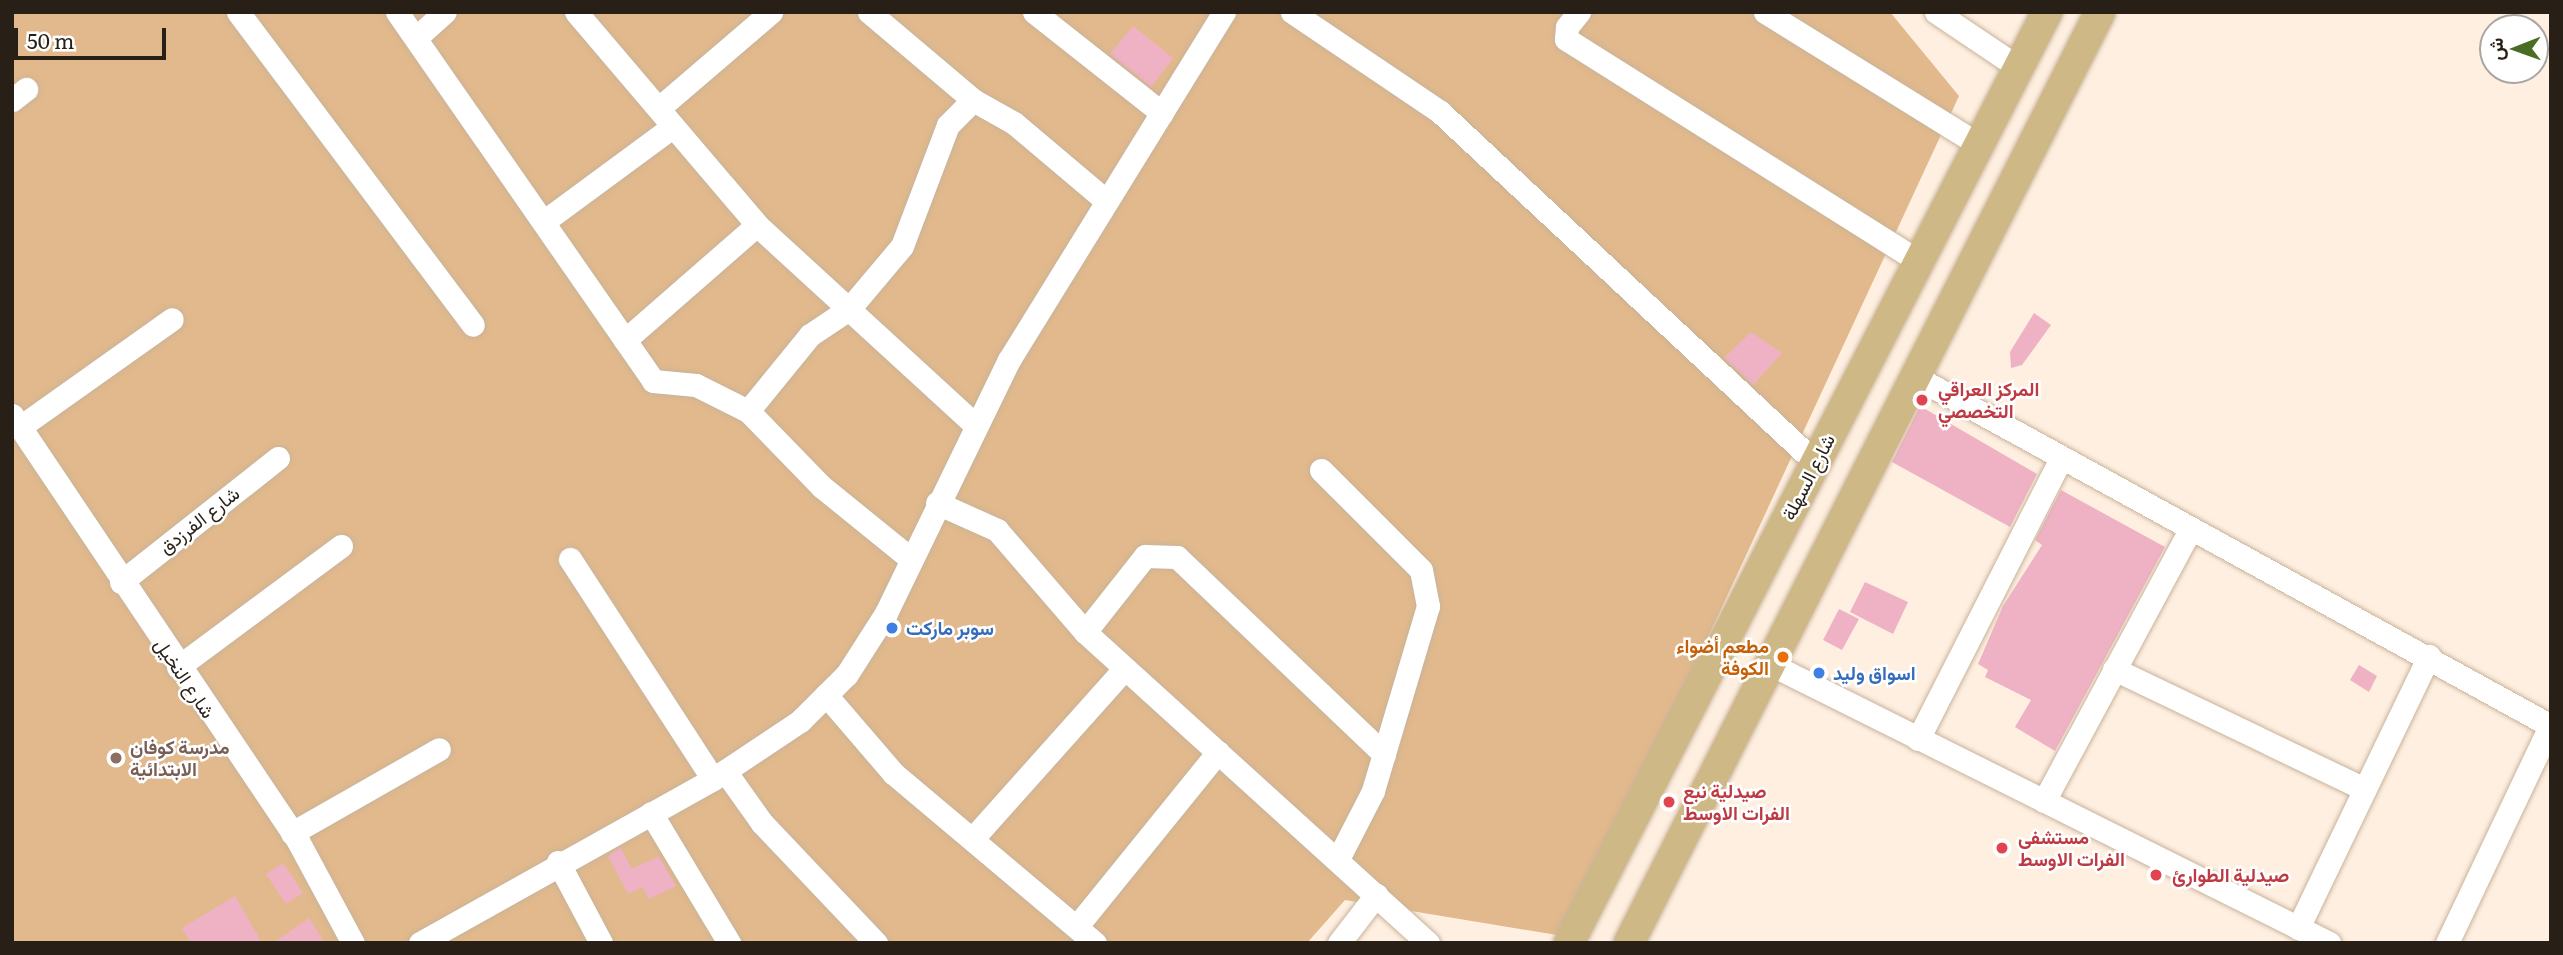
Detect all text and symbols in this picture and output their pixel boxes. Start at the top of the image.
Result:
scale bar [18,14,170,58]
north arrow [2479,14,2549,84]
text: 50 m [27,24,74,55]
text: ش [2481,38,2509,61]
place label: المركز العراقي التخصصي [1938,378,2039,422]
marker: المركز العراقي التخصصي [1912,390,1932,410]
street label: شارع السهلة [1777,430,1839,524]
street label: شارع الفرزدق [154,482,244,558]
place label: سوبر ماركت [906,617,994,639]
marker: سوبر ماركت [884,620,900,636]
street label: شارع النخيل [150,634,220,722]
place label: مطعم أضواء الكوفة [1676,635,1769,679]
marker: مطعم أضواء الكوفة [1775,649,1791,665]
place label: اسواق وليد [1833,662,1916,684]
marker: اسواق وليد [1811,665,1827,681]
place label: مدرسة كوفان الابتدائية [130,736,230,780]
marker: مدرسة كوفان الابتدائية [108,750,124,766]
place label: صيدلية نبع الفرات الاوسط [1683,780,1790,824]
marker: صيدلية نبع الفرات الاوسط [1661,794,1677,810]
place label: مستشفى الفرات الاوسط [2018,826,2125,870]
marker: مستشفى الفرات الاوسط [1992,838,2012,858]
place label: صيدلية الطوارئ [2172,864,2289,886]
marker: صيدلية الطوارئ [2146,865,2166,885]

